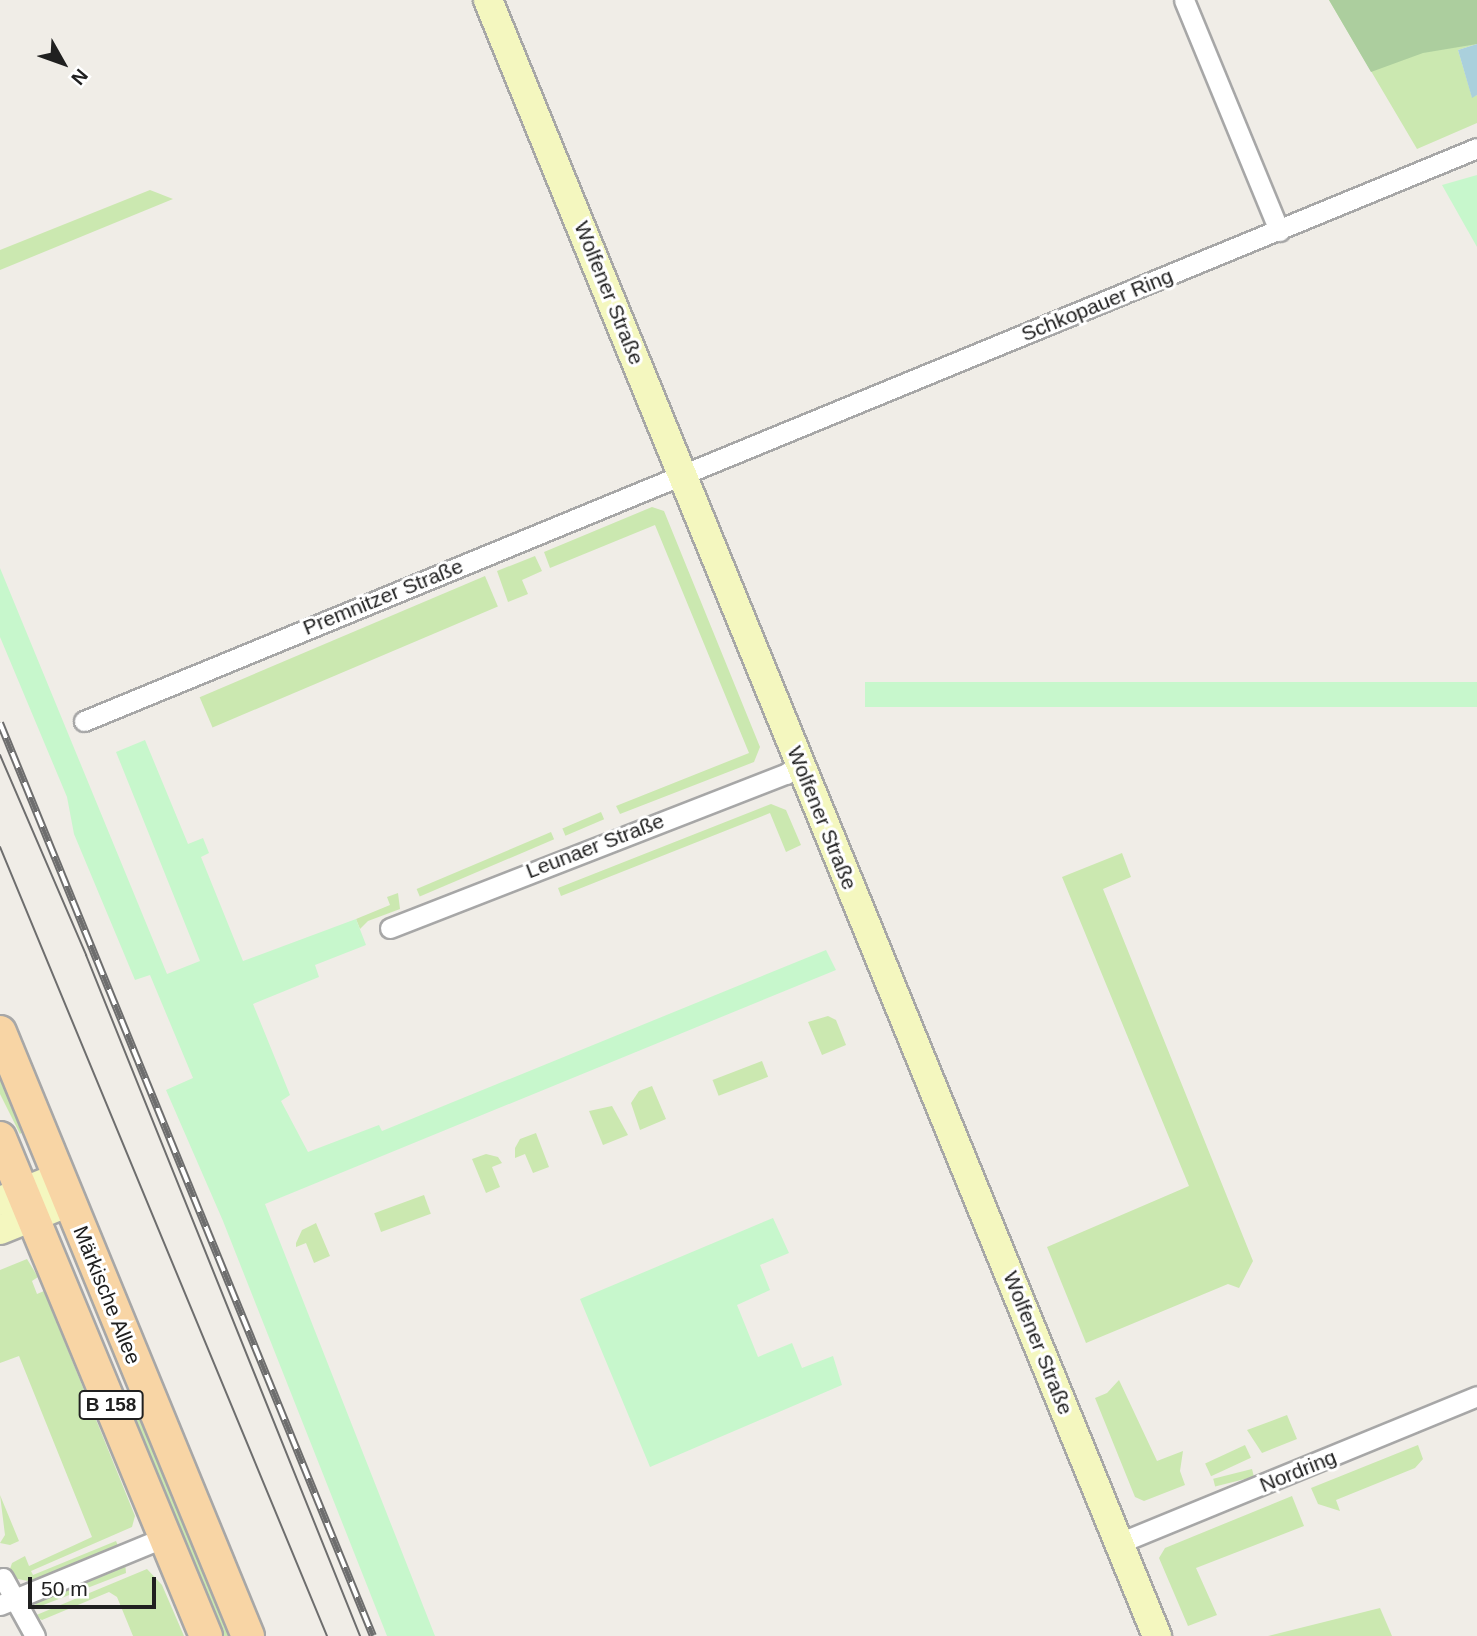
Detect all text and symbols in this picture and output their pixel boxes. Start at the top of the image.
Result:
north arrow [28,28,98,98]
text: N [67,65,92,89]
street label: Wolfener Straße [569,218,649,368]
street label: Schkopauer Ring [1018,263,1176,347]
street label: Premnitzer Straße [299,553,467,641]
street label: Wolfener Straße [782,743,862,893]
street label: Leunaer Straße [522,808,668,884]
street label: Märkische Allee [68,1222,146,1368]
street label: Wolfener Straße [998,1268,1078,1418]
road number: B 158 [78,1390,144,1420]
street label: Nordring [1256,1444,1340,1498]
scale bar [32,1562,159,1606]
text: 50 m [41,1577,88,1600]

